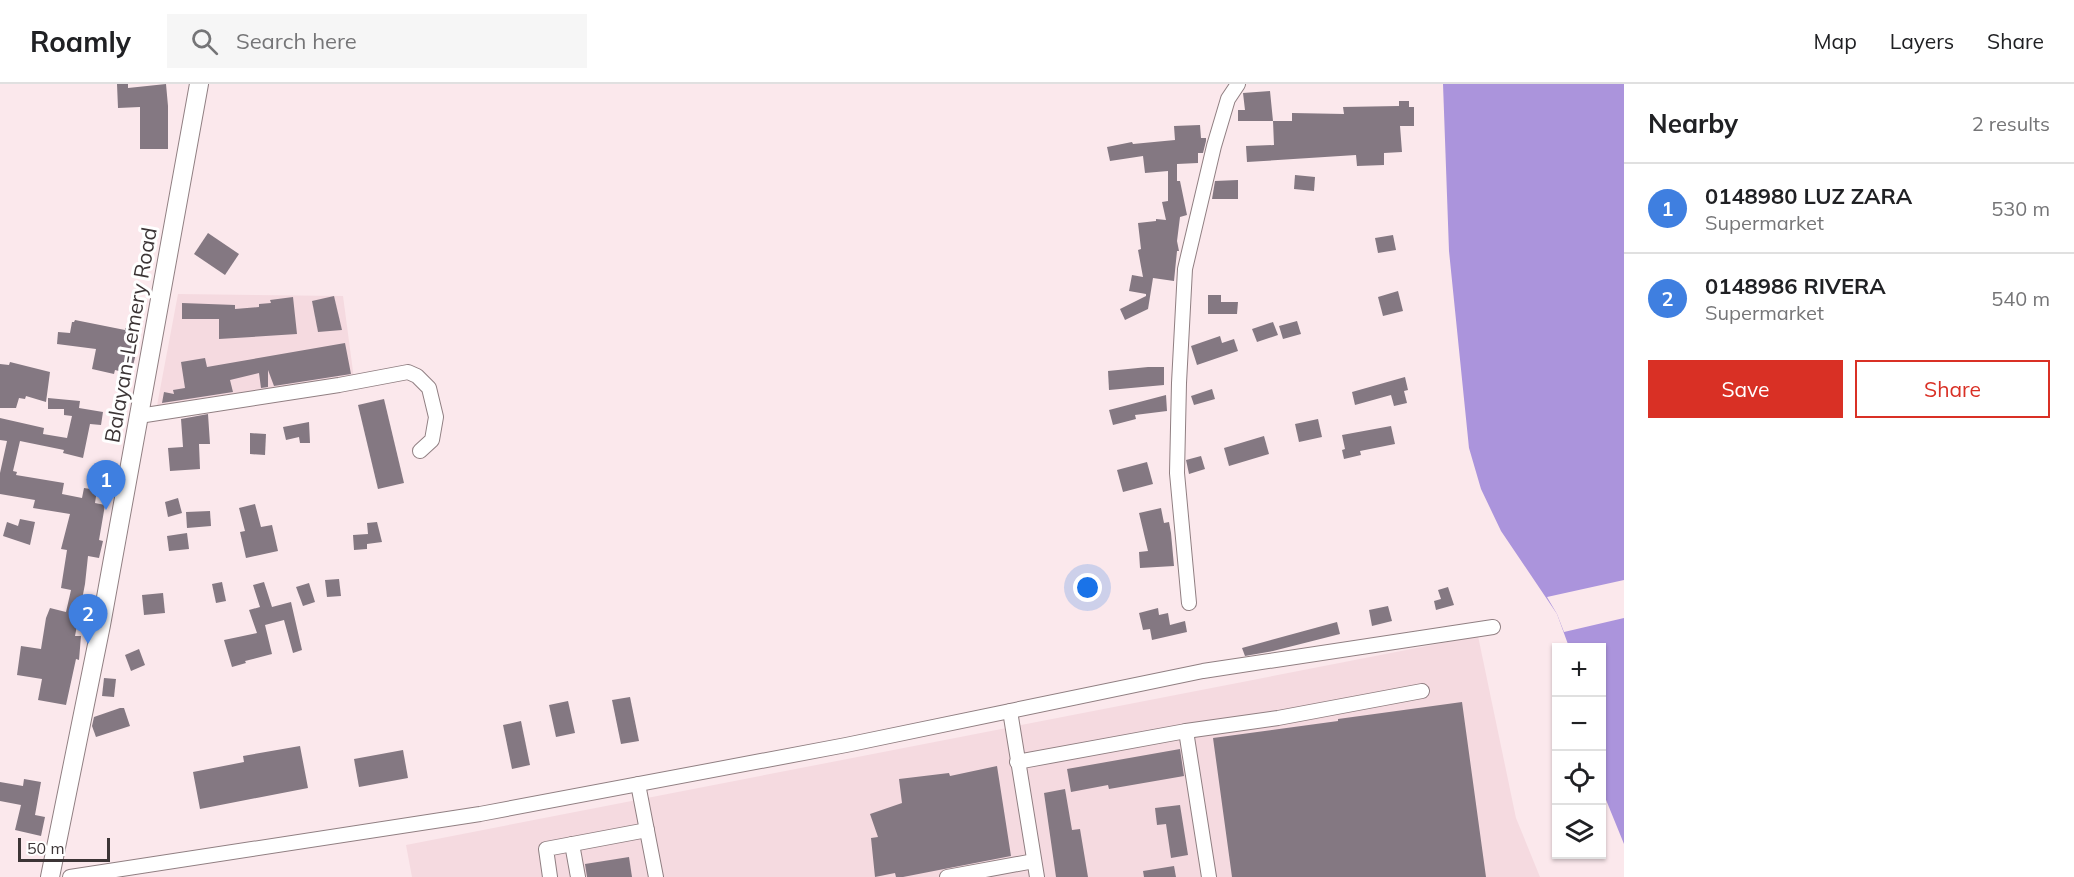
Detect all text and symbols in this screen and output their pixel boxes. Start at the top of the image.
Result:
search box [167,14,587,68]
text: Roamly [30,24,131,59]
icon: search [188,25,221,58]
text: Search here [236,27,357,55]
text: Map [1814,28,1857,54]
text: Layers [1890,28,1954,54]
text: Share [1987,28,2044,54]
text: Nearby [1648,107,1738,140]
text: 2 results [1972,111,2050,136]
text: 0148980 LUZ ZARA [1705,182,1912,210]
text: 1 [1662,196,1674,221]
text: 530 m [1991,196,2050,221]
text: Supermarket [1705,210,1824,235]
street label: Balayan-Lemery Road [98,225,162,445]
text: 0148986 RIVERA [1705,272,1886,300]
text: 2 [1662,286,1674,311]
text: 540 m [1991,286,2050,311]
text: Supermarket [1705,300,1824,325]
button: Save [1648,360,1843,418]
button: Share [1855,360,2050,418]
pin: 1 [86,460,126,510]
your location [1073,573,1102,602]
pin: 2 [68,594,107,644]
map controls [1552,643,1606,859]
button: + [1552,643,1606,697]
button: − [1552,697,1606,751]
button: locate [1552,751,1606,805]
button: layers [1552,805,1606,859]
scale bar [18,835,110,862]
text: 50 m [27,838,64,858]

